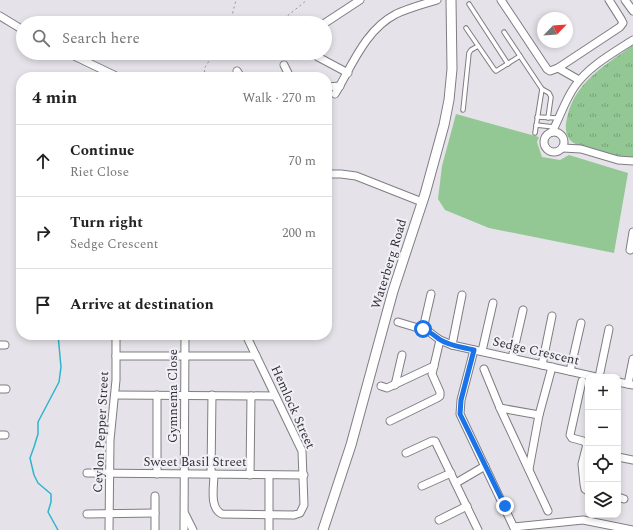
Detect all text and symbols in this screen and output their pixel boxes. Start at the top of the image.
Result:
north arrow [537,12,573,48]
search box [16,16,332,60]
icon: search [30,27,52,49]
text: Search here [62,27,140,50]
text: 4 min [32,85,77,111]
text: Walk · 270 m [242,88,316,108]
text: Continue [70,139,135,162]
icon: ahead [32,150,54,172]
text: 70 m [289,151,316,171]
text: Riet Close [70,162,129,182]
text: Turn right [70,211,143,234]
street label: Waterberg Road [366,216,412,312]
icon: right [32,222,54,244]
text: 200 m [282,223,316,243]
text: Sedge Crescent [70,234,158,254]
text: Arrive at destination [70,293,214,316]
icon: arrive [32,294,54,316]
route start [414,320,432,338]
street label: Sedge Crescent [491,331,582,371]
street label: Gymnema Close [163,349,183,443]
street label: Hemlock Street [266,362,321,452]
street label: Ceylon Pepper Street [88,370,114,493]
map controls [585,374,621,518]
button: + [585,374,621,410]
button: − [585,410,621,446]
button: locate [585,446,621,482]
street label: Sweet Basil Street [143,452,247,472]
button: layers [585,482,621,518]
route end [496,497,514,515]

